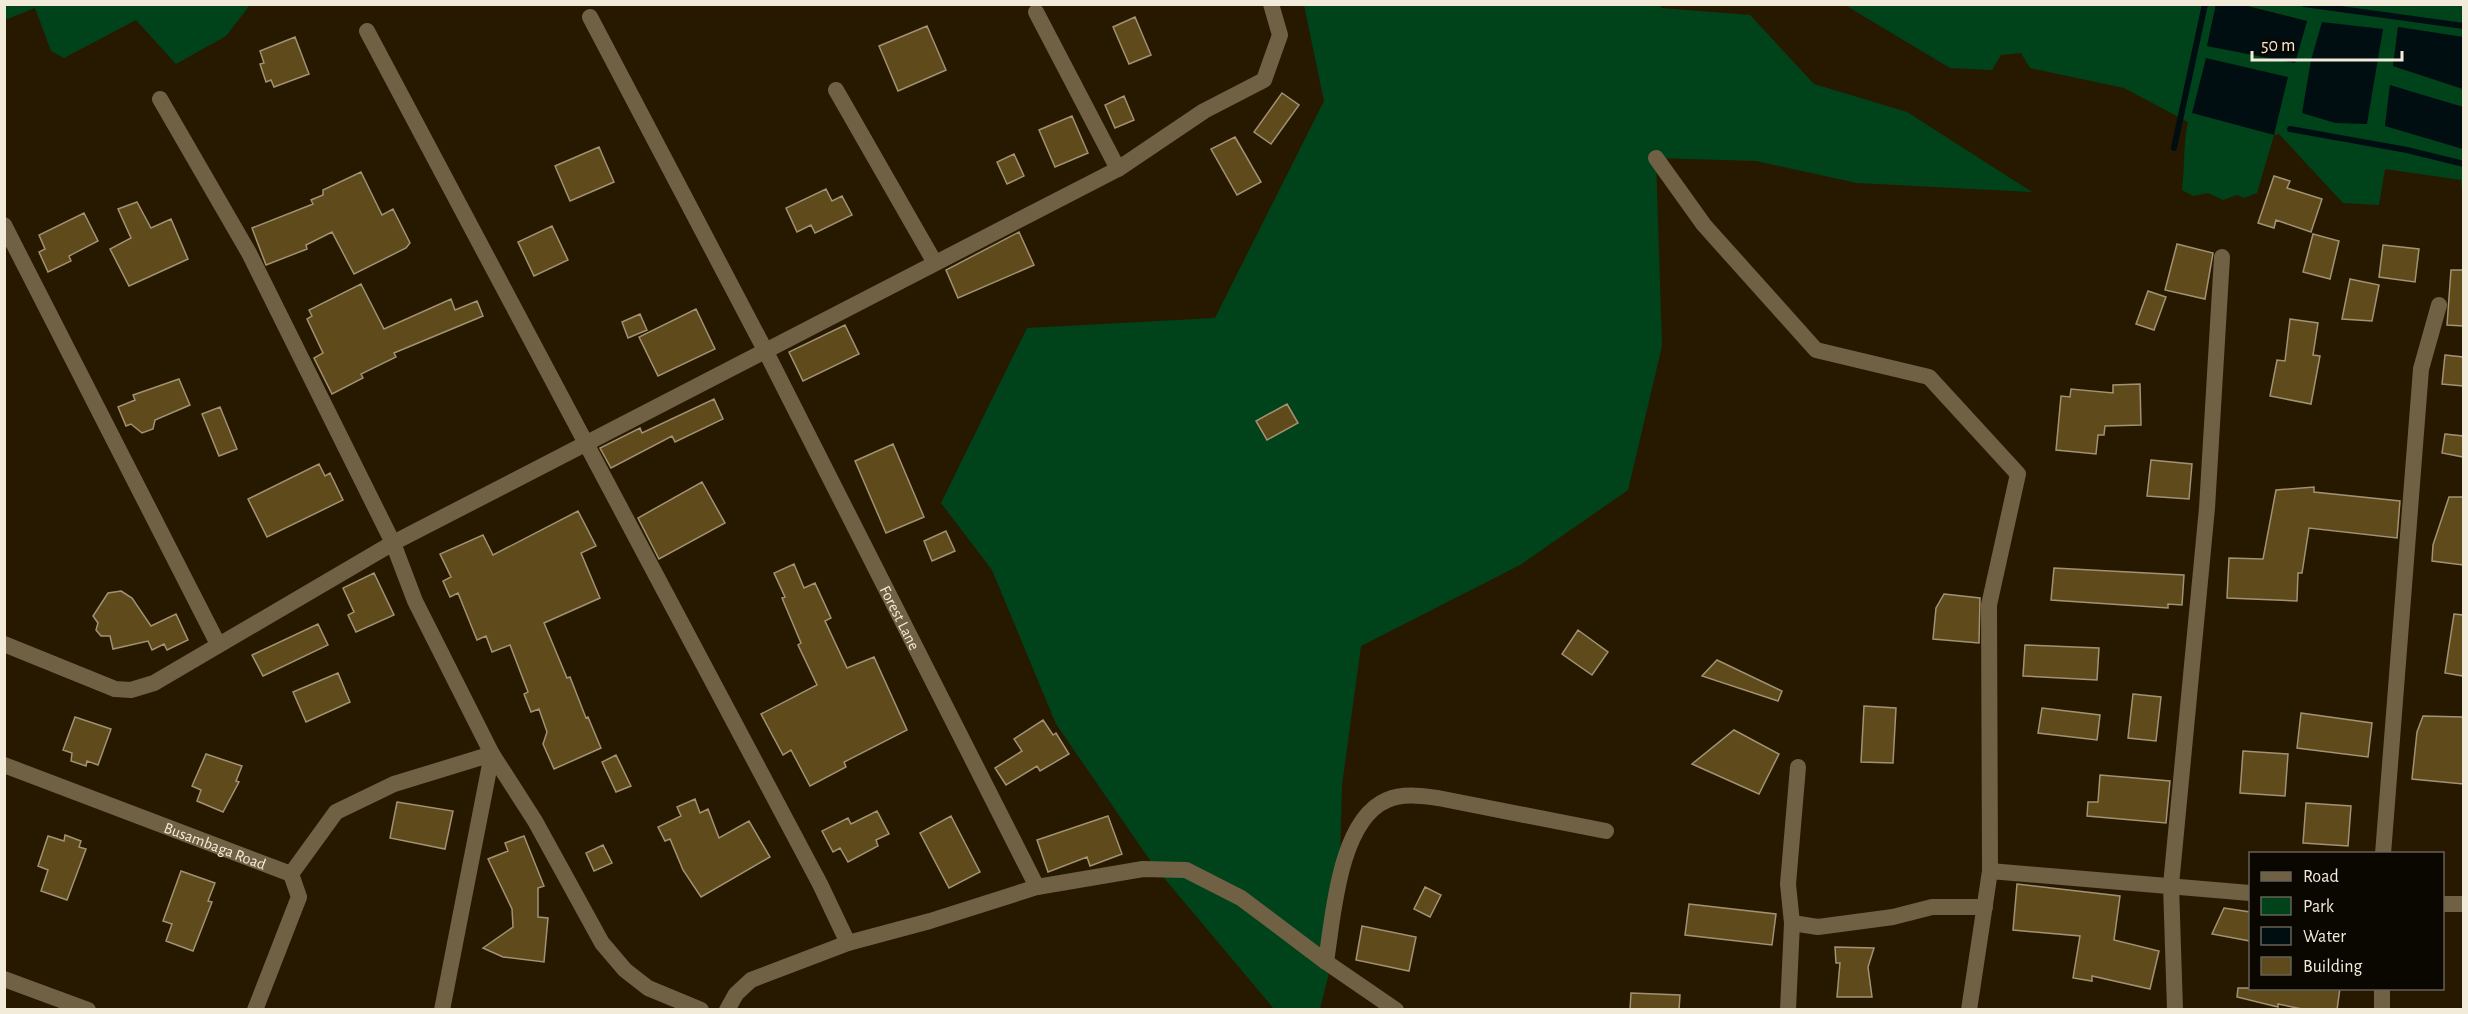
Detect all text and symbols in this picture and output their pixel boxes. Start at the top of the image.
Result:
scale bar [2252,24,2402,62]
text: 50 m [2261,37,2295,55]
street label: Forest Lane [877,583,922,653]
street label: Busambaga Road [162,820,268,873]
legend [2249,852,2444,990]
text: Road [2303,868,2339,886]
text: Park [2303,898,2335,916]
text: Water [2303,928,2346,946]
text: Building [2303,958,2363,976]

